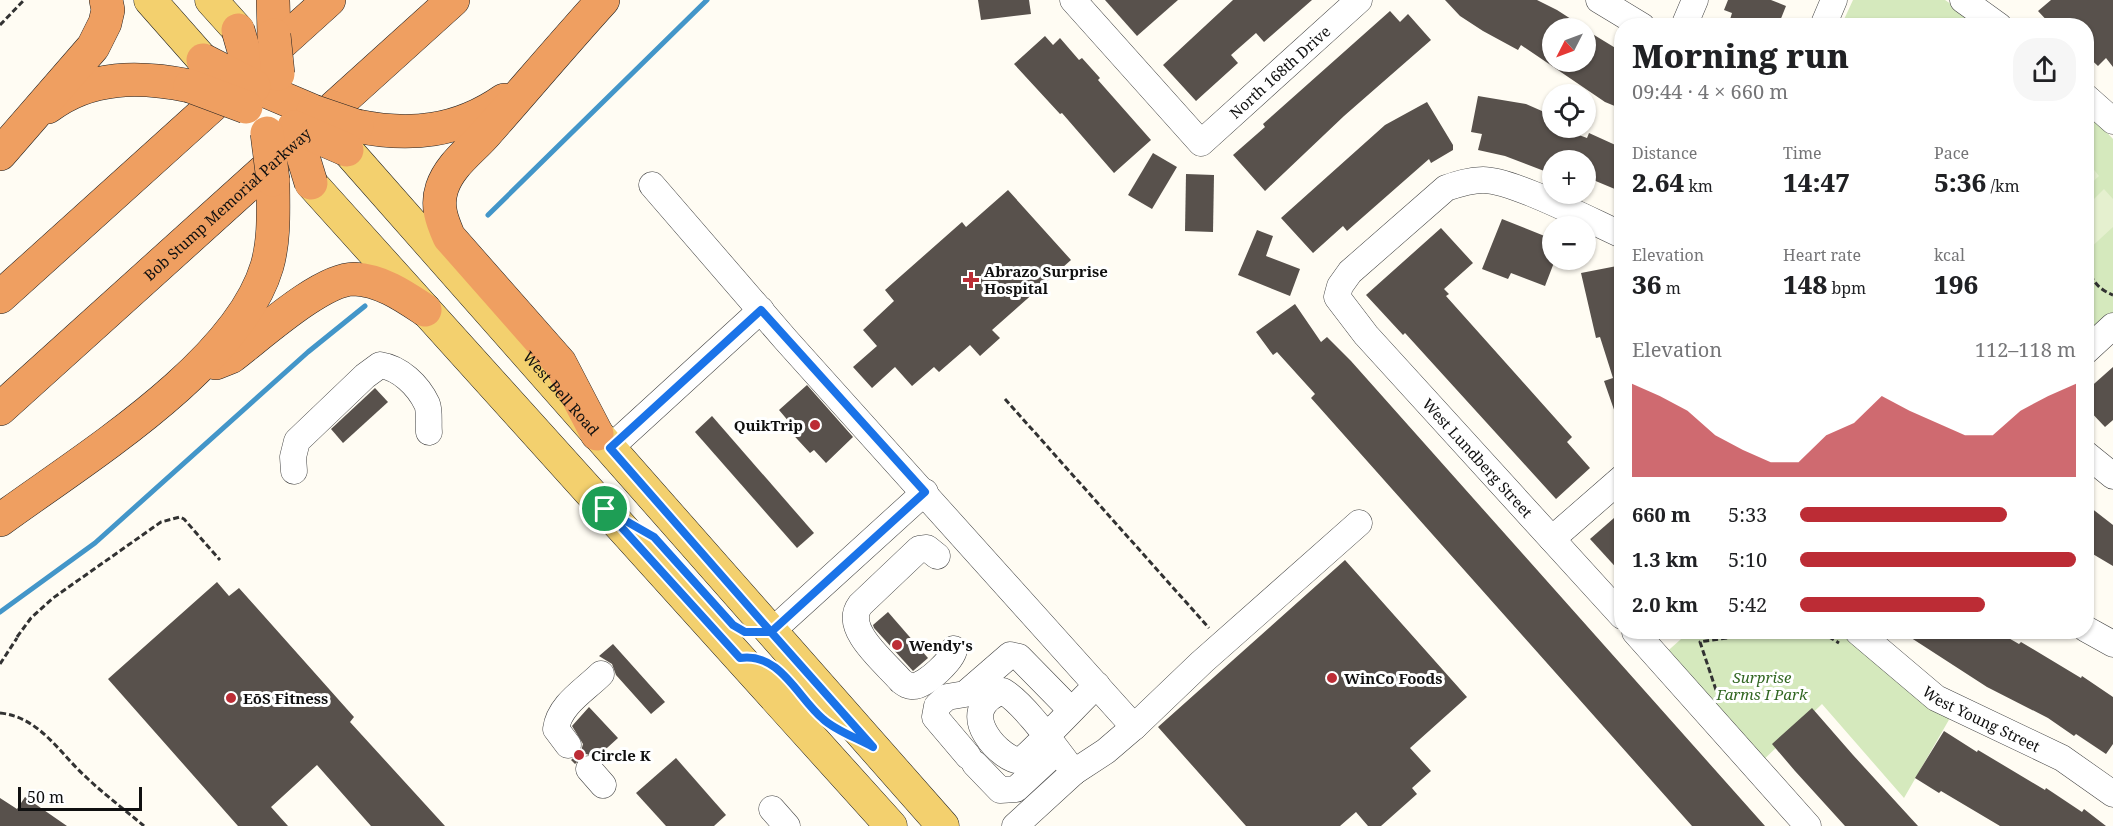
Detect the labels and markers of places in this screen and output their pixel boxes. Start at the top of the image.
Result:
place label: Abrazo Surprise Hospital [984,261,1108,298]
marker: Abrazo Surprise Hospital [962,271,980,289]
place label: QuikTrip [734,415,803,435]
marker: QuikTrip [808,418,822,432]
pin [579,483,630,534]
place label: Wendy's [909,635,973,655]
marker: Wendy's [890,638,904,652]
place label: WinCo Foods [1344,668,1443,688]
marker: WinCo Foods [1325,671,1339,685]
place label: EōS Fitness [243,688,328,708]
marker: EōS Fitness [224,691,238,705]
place label: Circle K [591,745,652,765]
marker: Circle K [572,748,586,762]

